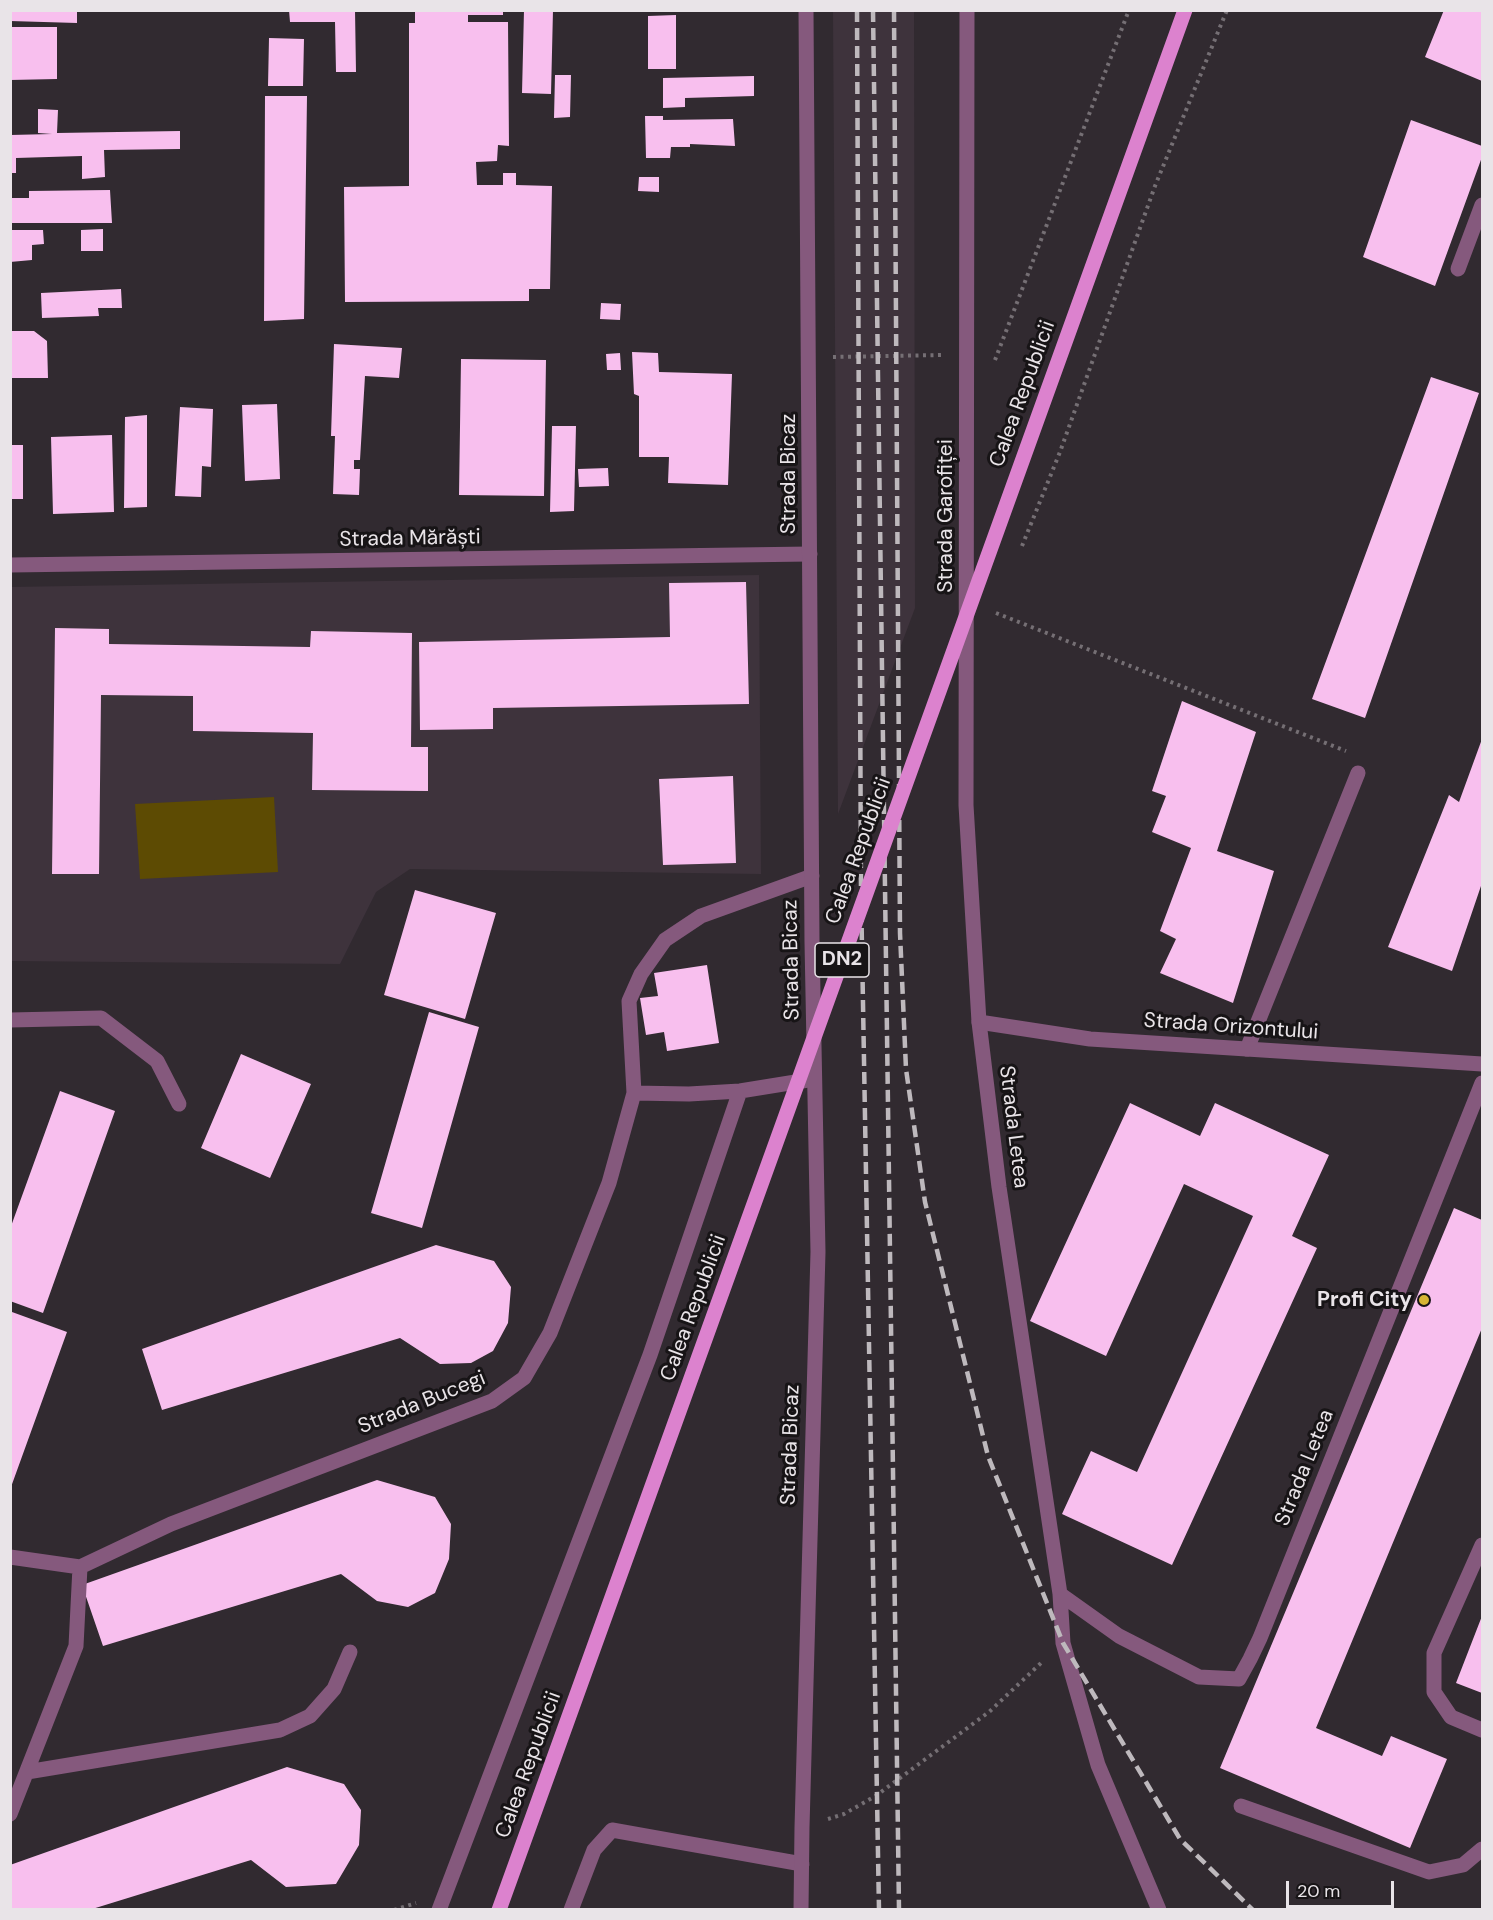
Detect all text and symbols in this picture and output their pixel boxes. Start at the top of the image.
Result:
street label: Calea Republicii [985,317,1061,471]
street label: Strada Bicaz [776,414,802,534]
street label: Strada Garofiței [933,439,959,593]
street label: Strada Mărăști [339,525,481,553]
street label: Calea Republicii [821,774,897,928]
street label: Strada Bicaz [778,900,806,1020]
road number: DN2 [815,943,869,977]
street label: Strada Orizontului [1143,1008,1319,1046]
street label: Strada Letea [993,1064,1033,1190]
street label: Calea Republicii [656,1231,732,1385]
place label: Profi City [1317,1287,1412,1313]
marker: Profi City [1417,1293,1431,1307]
street label: Strada Bucegi [355,1366,489,1440]
street label: Strada Bicaz [776,1384,806,1506]
street label: Strada Letea [1270,1406,1340,1530]
street label: Calea Republicii [491,1688,567,1842]
scale bar [1289,1869,1397,1907]
text: 20 m [1297,1879,1340,1903]

